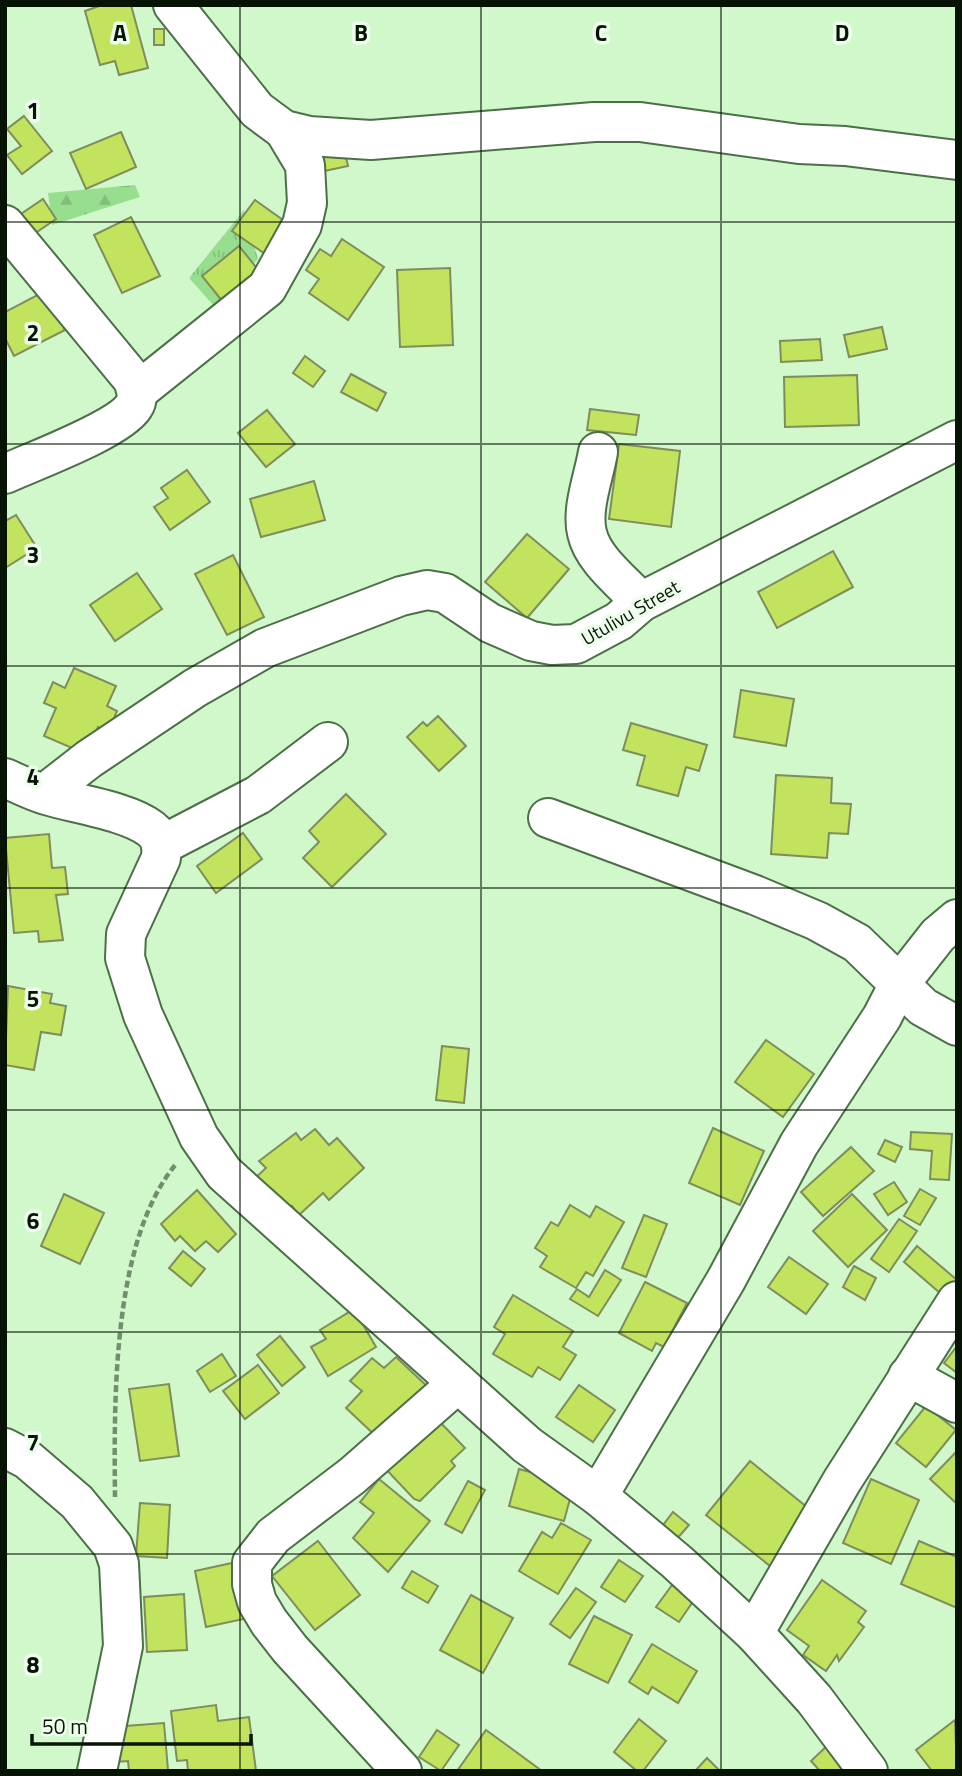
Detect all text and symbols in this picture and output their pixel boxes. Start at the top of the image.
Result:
text: A [113,15,127,50]
text: B [354,15,368,50]
text: C [595,15,607,50]
text: D [835,15,849,50]
text: 1 [27,93,39,128]
text: 2 [27,315,39,350]
text: 3 [27,537,39,572]
street label: Utulivu Street [575,572,685,652]
text: 4 [27,759,39,794]
text: 5 [27,981,39,1016]
text: 6 [27,1203,40,1238]
text: 7 [27,1425,39,1460]
text: 8 [27,1647,40,1682]
scale bar [32,1702,250,1746]
text: 50 m [42,1710,88,1742]

